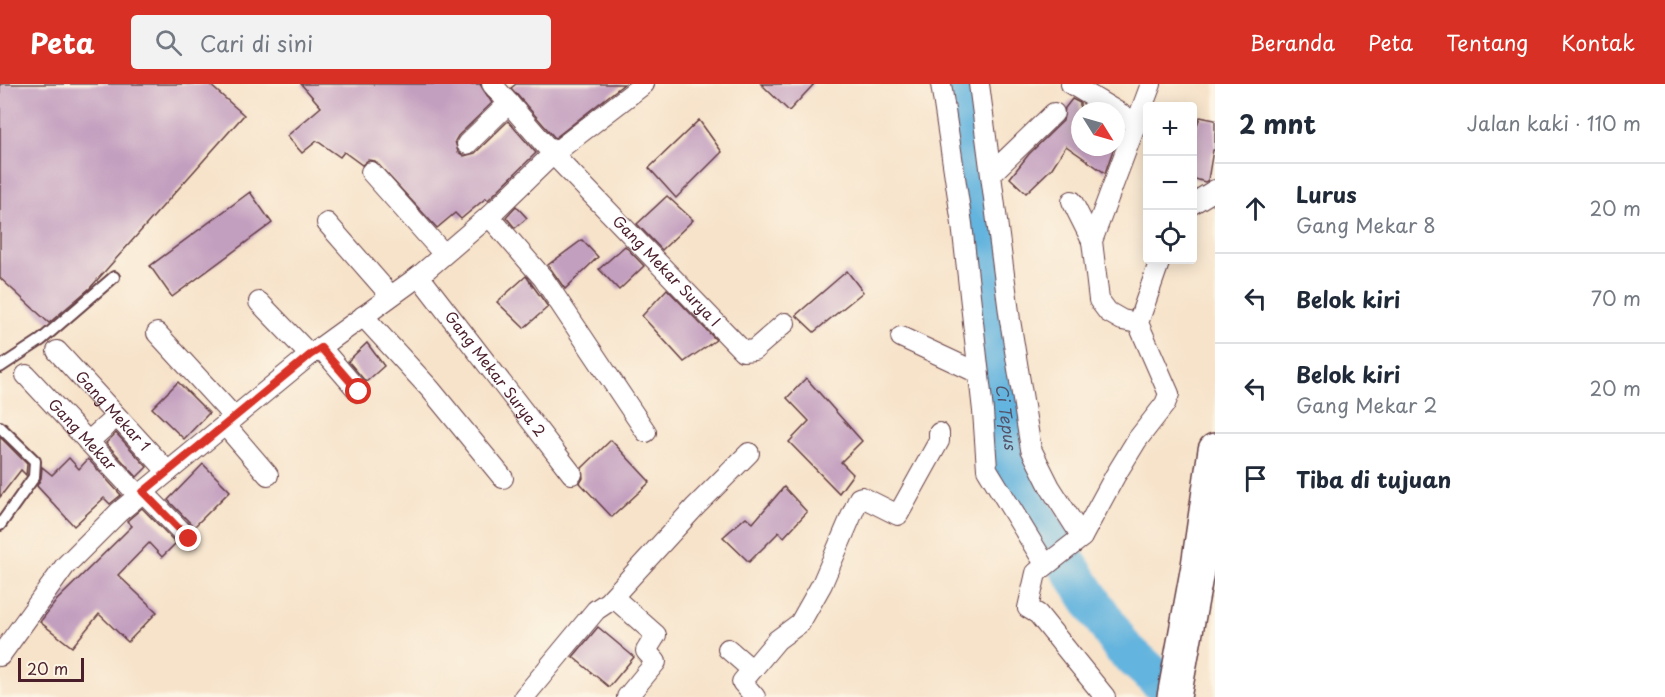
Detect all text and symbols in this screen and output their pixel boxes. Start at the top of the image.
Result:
search box [131,15,551,69]
text: Peta [30,21,95,64]
icon: search [152,26,185,59]
text: Cari di sini [200,26,313,59]
text: Beranda [1250,26,1335,58]
text: Peta [1368,26,1413,58]
text: Tentang [1446,26,1528,58]
text: Kontak [1561,26,1635,58]
north arrow [1071,102,1125,156]
map controls [1143,102,1197,264]
button: + [1143,102,1197,156]
text: 2 mnt [1239,104,1316,143]
text: Jalan kaki · 110 m [1467,108,1641,138]
button: − [1143,156,1197,210]
text: Lurus [1296,177,1357,210]
icon: ahead [1239,192,1272,225]
text: 20 m [1589,193,1641,223]
street label: Gang Mekar Surya I [608,209,727,331]
button: locate [1143,210,1197,264]
text: Gang Mekar 8 [1296,210,1436,240]
icon: left [1239,282,1272,315]
text: Belok kiri [1296,282,1400,315]
text: 70 m [1591,283,1641,313]
street label: Gang Mekar Surya 2 [440,306,552,441]
text: Belok kiri [1296,357,1400,390]
street label: Gang Mekar 1 [70,368,154,456]
icon: left [1239,372,1272,405]
text: 20 m [1589,373,1641,403]
route start [345,378,371,404]
water label: Ci Tepus [991,382,1024,453]
text: Gang Mekar 2 [1296,390,1438,420]
street label: Gang Mekar [44,396,120,474]
icon: arrive [1239,462,1272,495]
text: Tiba di tujuan [1296,462,1451,495]
route end [175,525,201,551]
scale bar [18,655,84,682]
text: 20 m [27,656,68,680]

